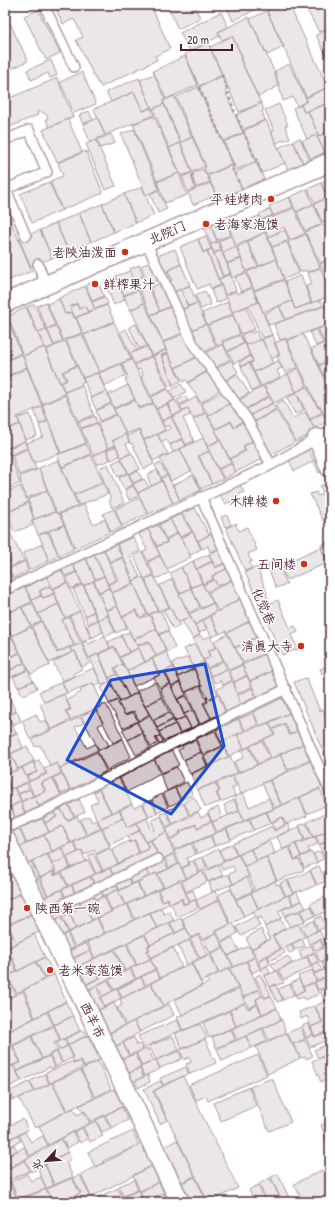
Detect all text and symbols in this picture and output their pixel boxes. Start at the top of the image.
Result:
scale bar [181,26,232,52]
text: 20 m [187,31,209,48]
place label: 平娃烤肉 [211,190,263,208]
marker: 平娃烤肉 [266,194,276,204]
place label: 老海家泡馍 [214,215,279,233]
street label: 北院门 [146,216,188,248]
marker: 老海家泡馍 [201,219,211,229]
place label: 老陜油泼面 [52,243,117,261]
marker: 老陜油泼面 [120,247,130,257]
place label: 鲜榨果汁 [103,275,155,293]
marker: 鲜榨果汁 [90,279,100,289]
place label: 木牌楼 [229,492,268,510]
marker: 木牌楼 [271,496,281,506]
place label: 五间楼 [257,555,296,573]
marker: 五间楼 [299,559,309,569]
street label: 化觉巷 [248,585,280,627]
place label: 清真大寺 [241,637,293,655]
marker: 清真大寺 [296,641,306,651]
place label: 陕西第一碗 [35,899,100,917]
marker: 陕西第一碗 [22,903,32,913]
place label: 老米家萢馍 [58,961,123,979]
marker: 老米家萢馍 [45,965,55,975]
street label: 西羊市 [76,999,110,1041]
north arrow [26,1141,66,1181]
text: 北 [28,1157,46,1173]

